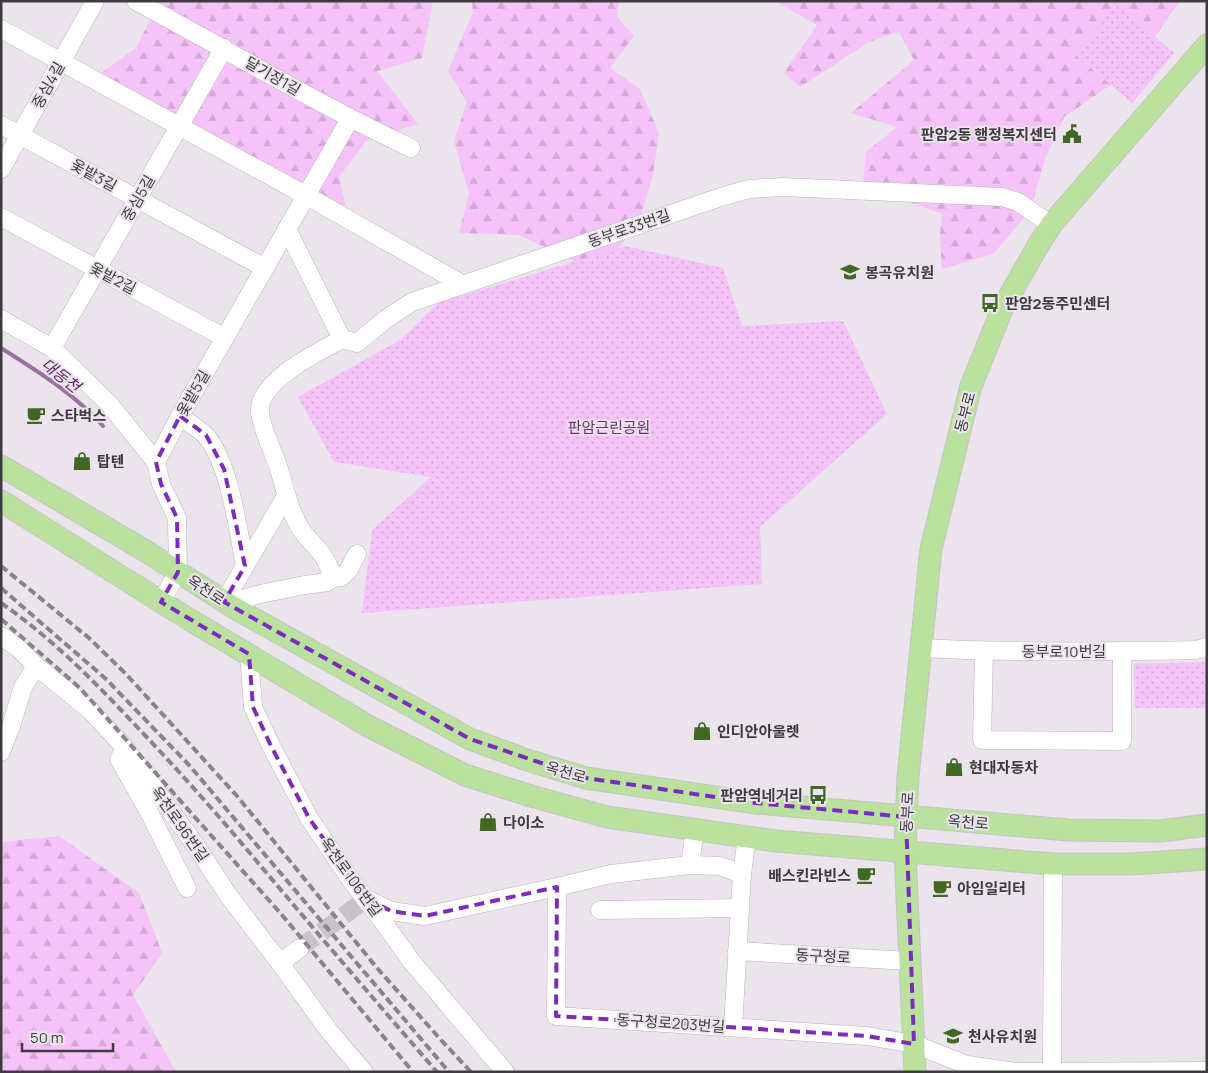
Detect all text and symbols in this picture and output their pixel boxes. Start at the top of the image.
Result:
street label: 달기장1길 [241,52,305,100]
street label: 중심4길 [27,58,69,112]
public building icon: 판암2동 행정복지센터 [1061,123,1083,145]
place label: 판암2동 행정복지센터 [921,124,1057,145]
street label: 옻밭3길 [67,154,121,196]
street label: 중심5길 [116,171,160,225]
street label: 동부로33번길 [585,204,673,252]
street label: 옻밭2길 [86,257,140,299]
school or university icon: 봉곡유치원 [839,261,861,283]
place label: 봉곡유치원 [865,262,934,283]
bus stop icon: 판암2동주민센터 [979,292,1001,314]
place label: 판암2동주민센터 [1005,293,1111,314]
water label: 대동천 [37,353,87,399]
street label: 옻밭5길 [171,366,215,420]
street label: 동부로 [949,389,981,435]
cafe icon: 스타벅스 [25,404,47,426]
place label: 스타벅스 [51,405,106,426]
park label: 판암근린공원 [568,417,650,438]
shop icon: 탑텐 [71,450,93,472]
place label: 탑텐 [97,451,125,472]
street label: 옥천로 [183,570,229,610]
street label: 동부로10번길 [1022,641,1106,662]
shop icon: 인디안아울렛 [691,720,713,742]
place label: 인디안아울렛 [717,721,800,742]
street label: 옥천로 [543,756,589,788]
shop icon: 현대자동차 [943,756,965,778]
place label: 현대자동차 [969,757,1038,778]
street label: 옥천로96번길 [146,782,214,866]
bus stop icon: 판암역네거리 [807,784,829,806]
place label: 판암역네거리 [720,785,803,806]
street label: 동부로 [895,791,919,833]
street label: 옥천로 [946,810,990,834]
shop icon: 다이소 [477,811,499,833]
place label: 다이소 [503,812,545,833]
street label: 옥천로106번길 [315,833,387,921]
cafe icon: 배스킨라빈스 [855,864,877,886]
place label: 배스킨라빈스 [768,865,851,886]
cafe icon: 아임일리터 [931,877,953,899]
place label: 아임일리터 [957,878,1026,899]
street label: 동구청로 [795,944,851,968]
street label: 동구청로203번길 [616,1009,726,1037]
scale bar [22,1020,114,1052]
school or university icon: 천사유치원 [942,1025,964,1047]
place label: 천사유치원 [968,1026,1037,1047]
text: 50 m [30,1027,64,1048]

